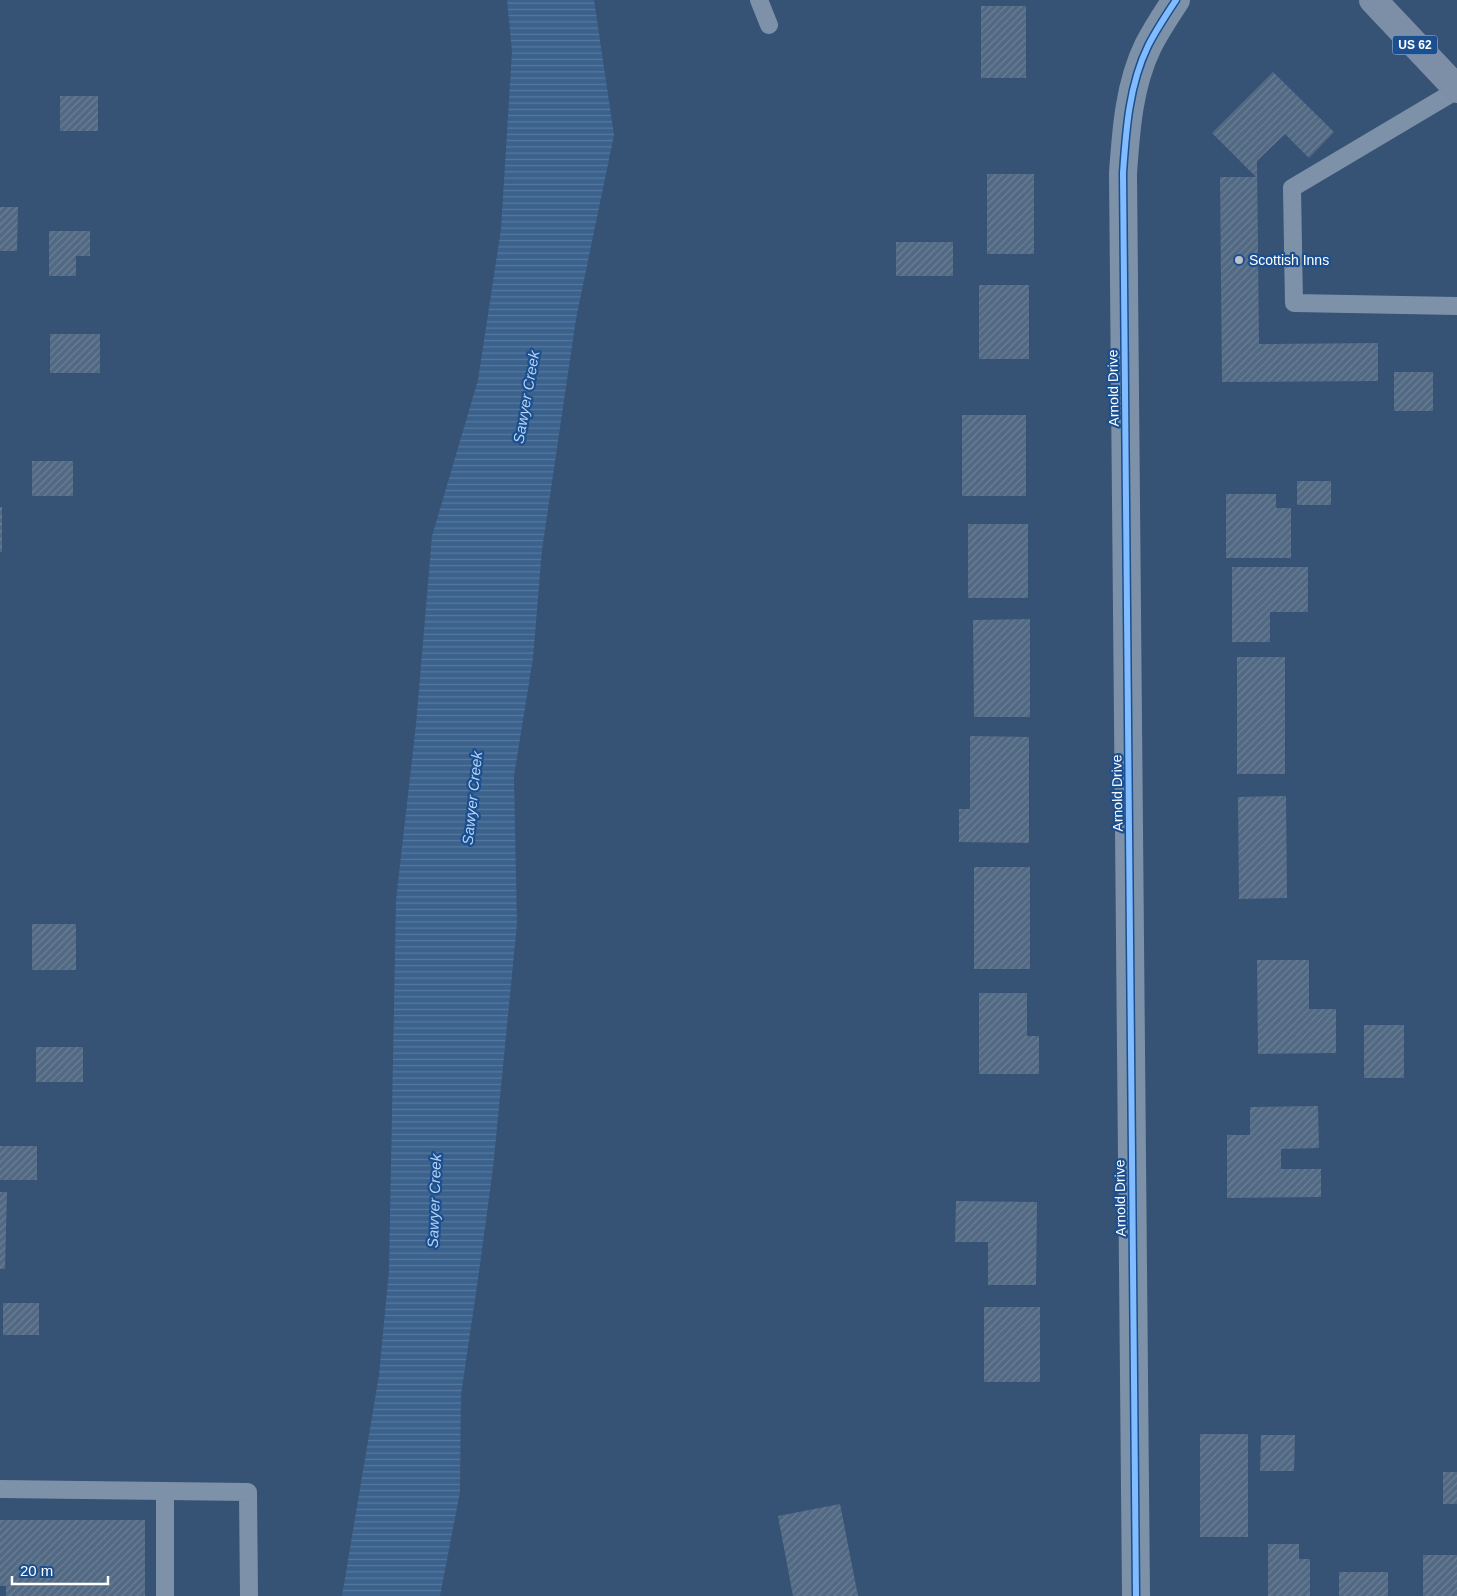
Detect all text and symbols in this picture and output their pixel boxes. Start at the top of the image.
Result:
road number: US 62 [1392,36,1438,54]
place label: Scottish Inns [1249,252,1329,268]
marker: Scottish Inns [1233,254,1245,266]
water label: Sawyer Creek [509,348,543,445]
street label: Arnold Drive [1104,349,1122,427]
water label: Sawyer Creek [459,749,486,846]
street label: Arnold Drive [1108,754,1126,832]
water label: Sawyer Creek [424,1152,444,1248]
street label: Arnold Drive [1111,1159,1129,1237]
scale bar [12,1554,109,1586]
text: 20 m [20,1562,53,1579]

